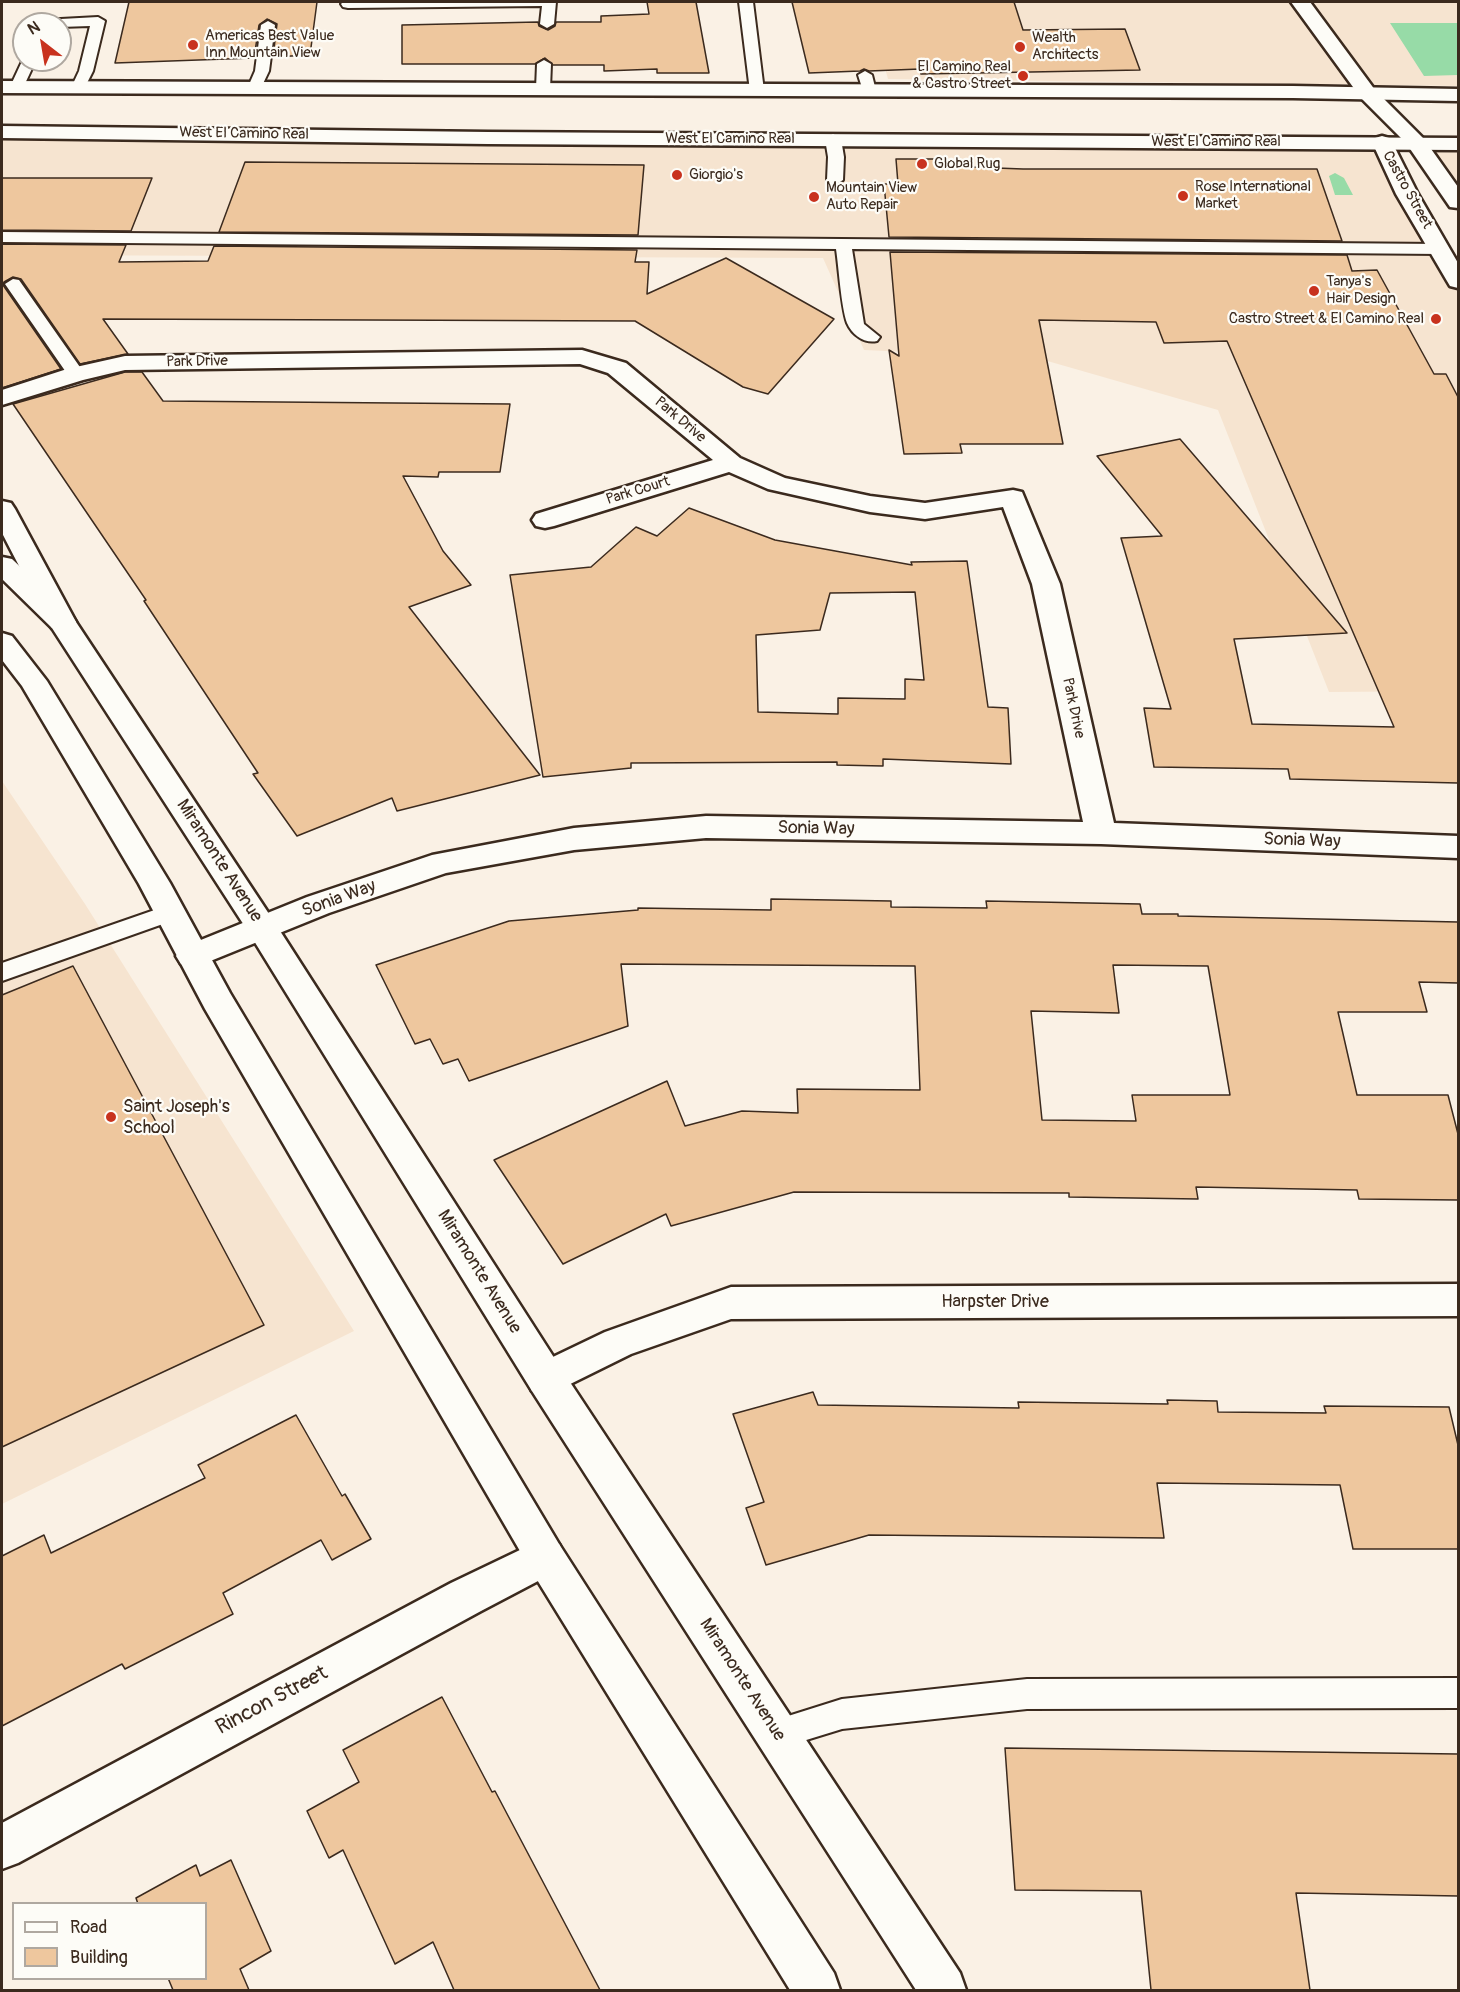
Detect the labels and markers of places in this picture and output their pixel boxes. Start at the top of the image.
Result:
place label: Americas Best Value Inn Mountain View [205,27,334,62]
place label: Wealth Architects [1032,29,1098,64]
marker: Americas Best Value Inn Mountain View [186,38,200,52]
marker: Wealth Architects [1013,40,1027,54]
place label: El Camino Real & Castro Street [912,58,1011,93]
marker: El Camino Real & Castro Street [1016,69,1030,83]
place label: Global Rug [934,155,1000,173]
marker: Global Rug [915,157,929,171]
place label: Giorgio's [689,166,743,184]
marker: Giorgio's [670,168,684,182]
place label: Rose International Market [1195,178,1311,213]
place label: Mountain View Auto Repair [826,179,917,214]
marker: Rose International Market [1176,189,1190,203]
marker: Mountain View Auto Repair [807,190,821,204]
place label: Tanya's Hair Design [1326,273,1396,308]
marker: Tanya's Hair Design [1307,284,1321,298]
place label: Castro Street & El Camino Real [1229,310,1424,328]
marker: Castro Street & El Camino Real [1429,312,1443,326]
place label: Saint Joseph's School [123,1096,230,1138]
marker: Saint Joseph's School [104,1110,118,1124]

